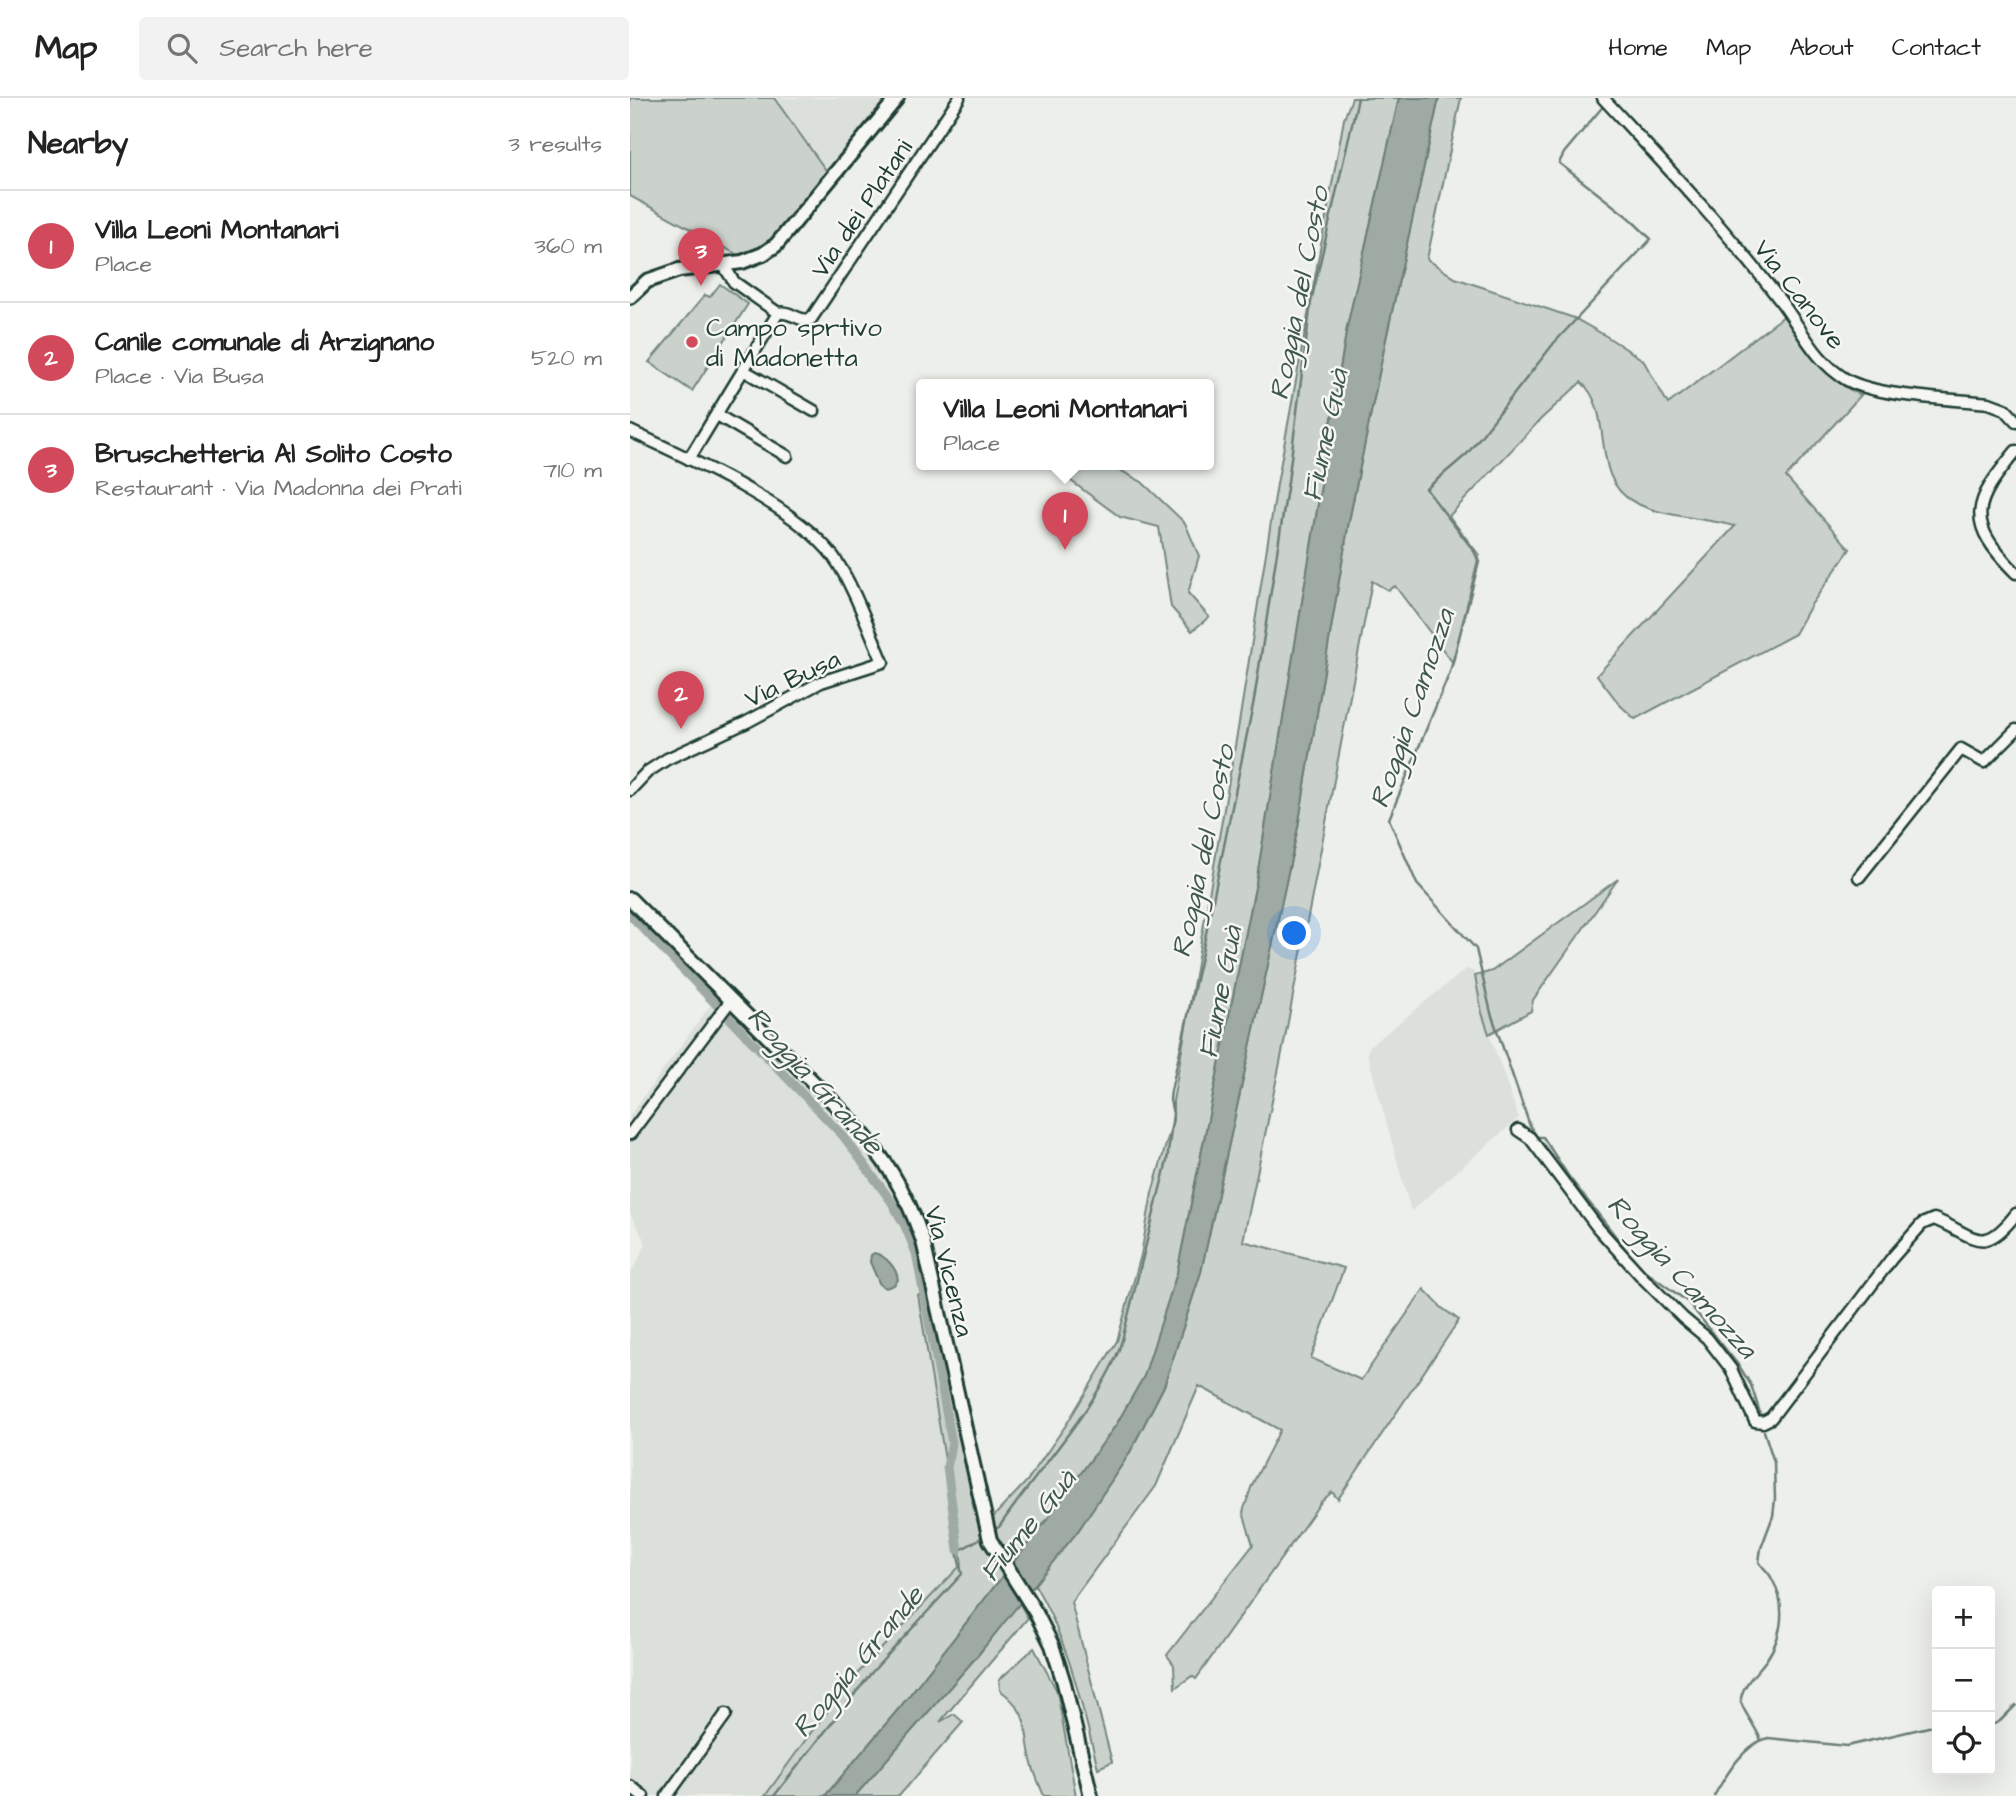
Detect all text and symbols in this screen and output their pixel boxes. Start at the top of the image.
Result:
search box [139,17,629,80]
text: Map [35,25,97,71]
icon: search [163,29,201,67]
text: Search here [219,30,373,66]
text: Home [1608,31,1668,65]
text: Map [1706,31,1751,65]
text: About [1789,31,1854,65]
text: Contact [1892,31,1981,65]
text: Nearby [28,123,128,165]
text: 3 results [508,128,602,160]
street label: Via dei Platani [802,132,922,285]
water label: Roggia del Costo [1260,181,1341,403]
text: Villa Leoni Montanari [95,212,338,248]
pin: 3 [678,228,724,286]
text: 1 [50,230,52,262]
text: 360 m [534,230,602,262]
street label: Via Canove [1745,232,1854,357]
text: Place [95,248,152,280]
place label: Campo sprtivo di Madonetta [706,310,882,376]
text: Canile comunale di Arzignano [95,324,434,360]
marker: Campo sprtivo di Madonetta [684,334,700,350]
text: 2 [44,342,58,374]
text: 520 m [531,342,602,374]
text: Place · Via Busa [95,360,264,392]
water label: Fiume Guà [1292,364,1359,505]
popup [916,379,1214,470]
text: Villa Leoni Montanari [943,391,1187,427]
text: Place [943,427,1000,459]
text: Bruschetteria Al Solito Costo [95,436,452,472]
text: 3 [45,454,57,486]
text: 710 m [543,454,602,486]
text: Restaurant · Via Madonna dei Prati [95,472,462,504]
pin: 1 [1042,492,1088,550]
water label: Roggia Camozza [1360,602,1466,813]
street label: Via Busa [739,641,846,717]
pin: 2 [658,671,704,729]
water label: Roggia del Costo [1162,739,1246,961]
your location [1277,916,1311,950]
water label: Fiume Guà [1189,921,1253,1062]
water label: Roggia Grande [737,999,893,1166]
water label: Roggia Camozza [1597,1187,1767,1369]
street label: Via Vicenza [915,1202,983,1340]
water label: Fiume Guà [971,1460,1087,1590]
water label: Roggia Grande [783,1576,935,1747]
map controls [1932,1586,1995,1775]
button: + [1932,1586,1995,1649]
button: − [1932,1649,1995,1712]
button: locate [1932,1712,1995,1775]

